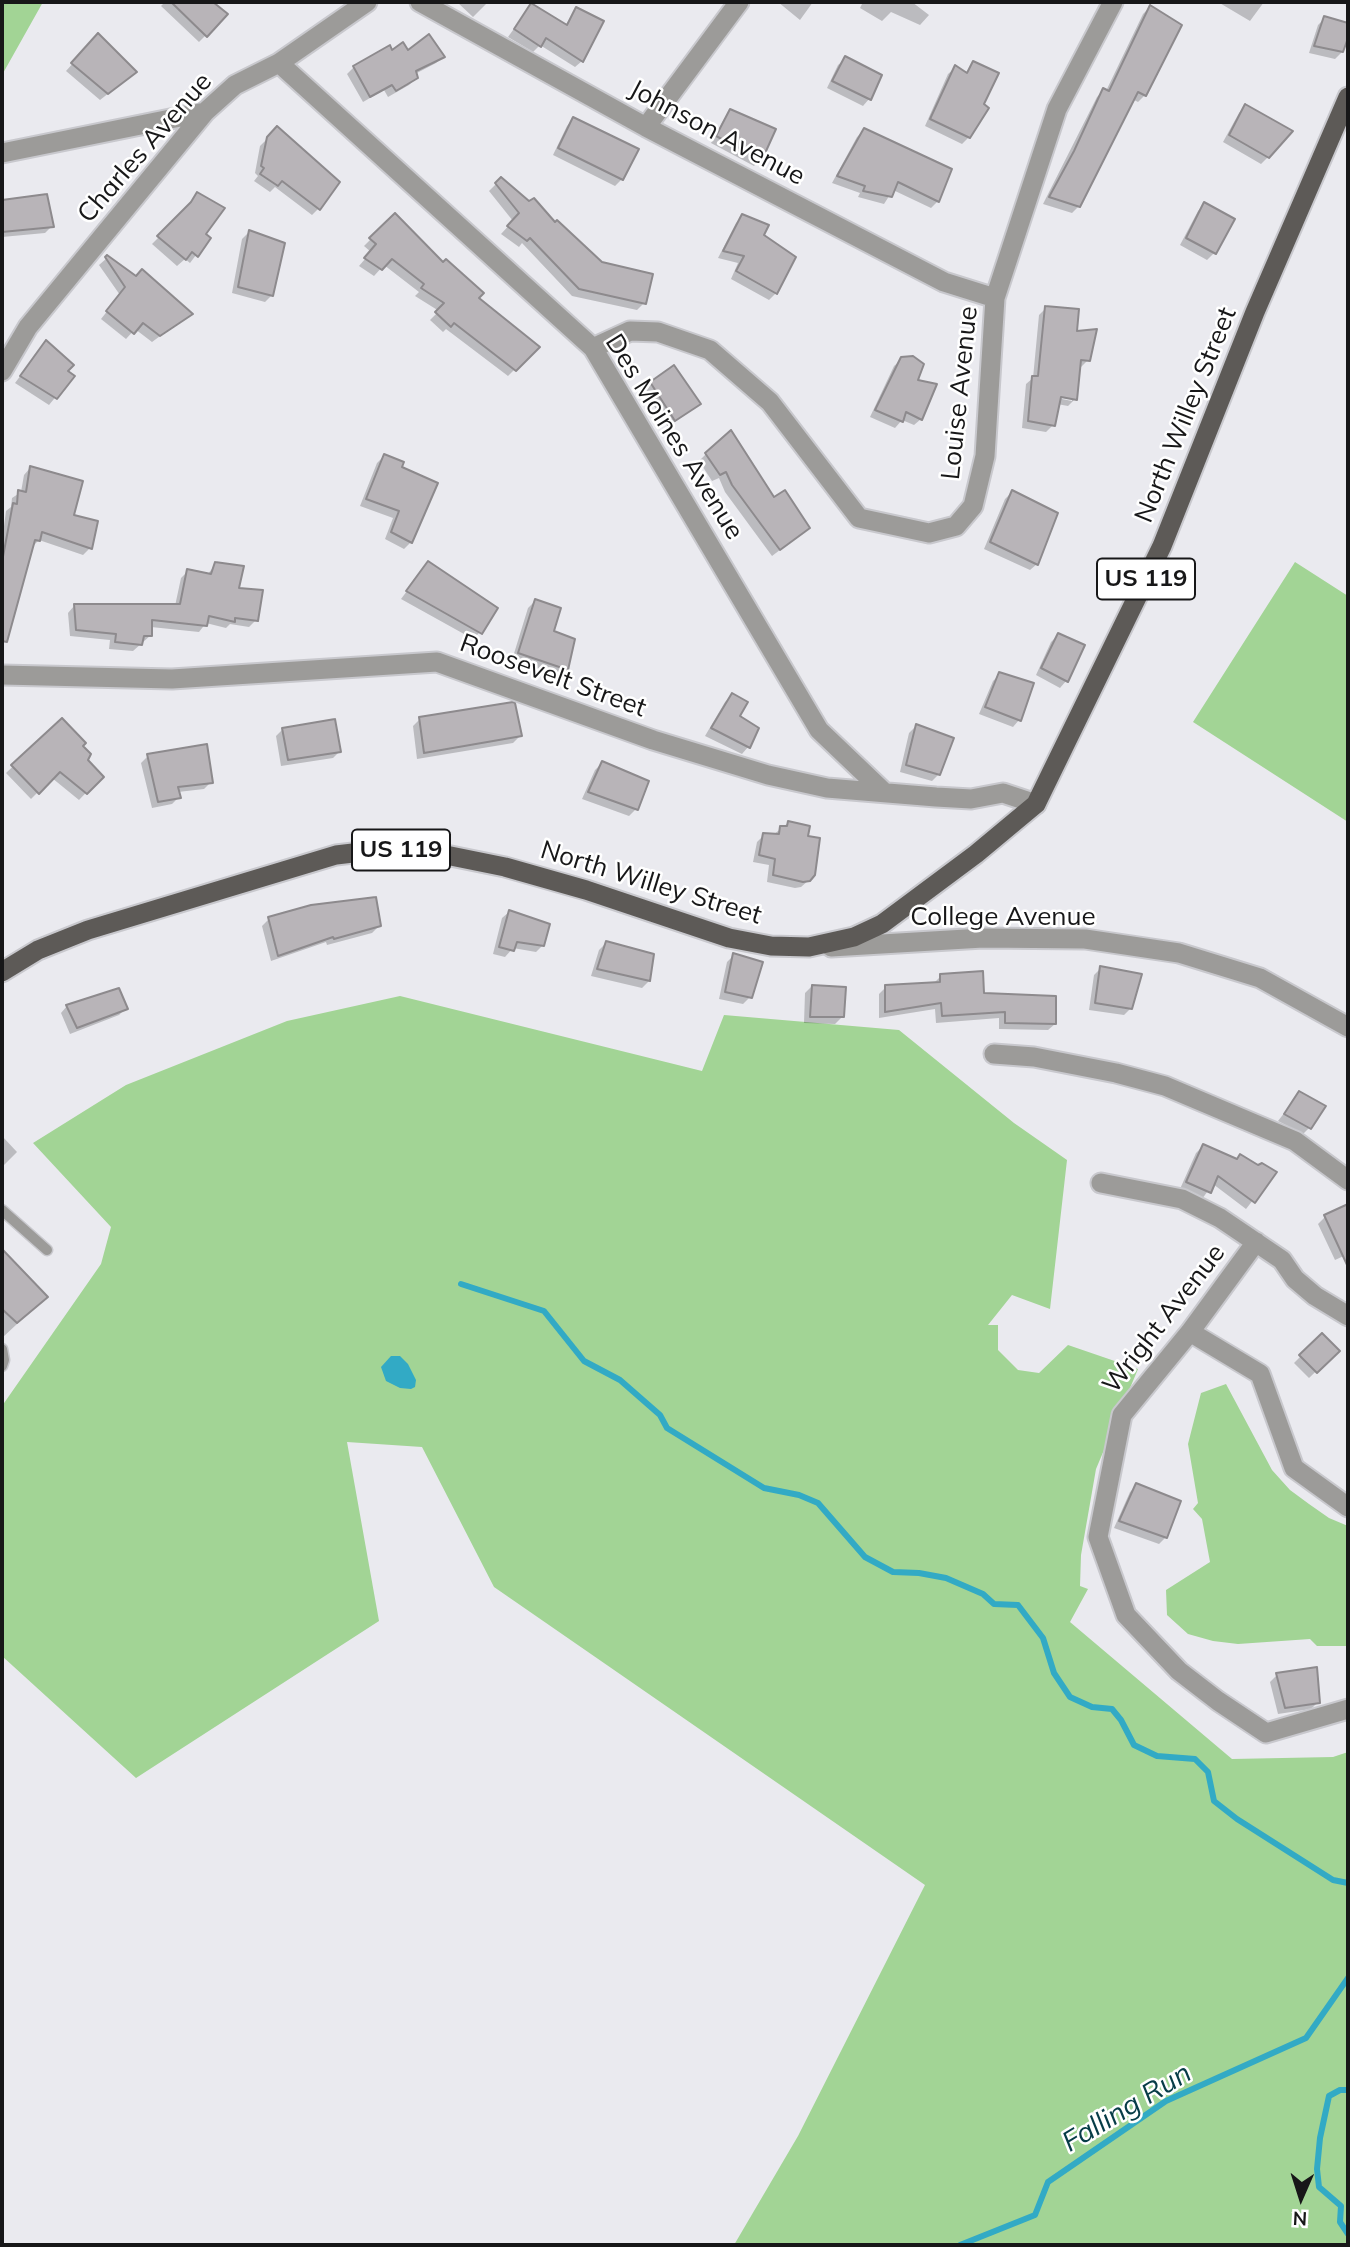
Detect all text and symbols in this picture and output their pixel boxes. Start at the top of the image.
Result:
street label: Charles Avenue [71,67,219,229]
street label: Johnson Avenue [624,74,810,192]
street label: North Willey Street [1129,303,1243,527]
street label: Louise Avenue [935,305,985,481]
street label: Des Moines Avenue [598,329,750,545]
road number: US 119 [1097,558,1195,600]
street label: Roosevelt Street [456,628,650,724]
road number: US 119 [352,830,450,870]
street label: North Willey Street [537,835,765,931]
street label: College Avenue [910,901,1096,933]
street label: Wright Avenue [1096,1238,1232,1400]
water label: Falling Run [1056,2056,1198,2160]
north arrow [1266,2163,1336,2233]
text: N [1292,2207,1308,2231]

